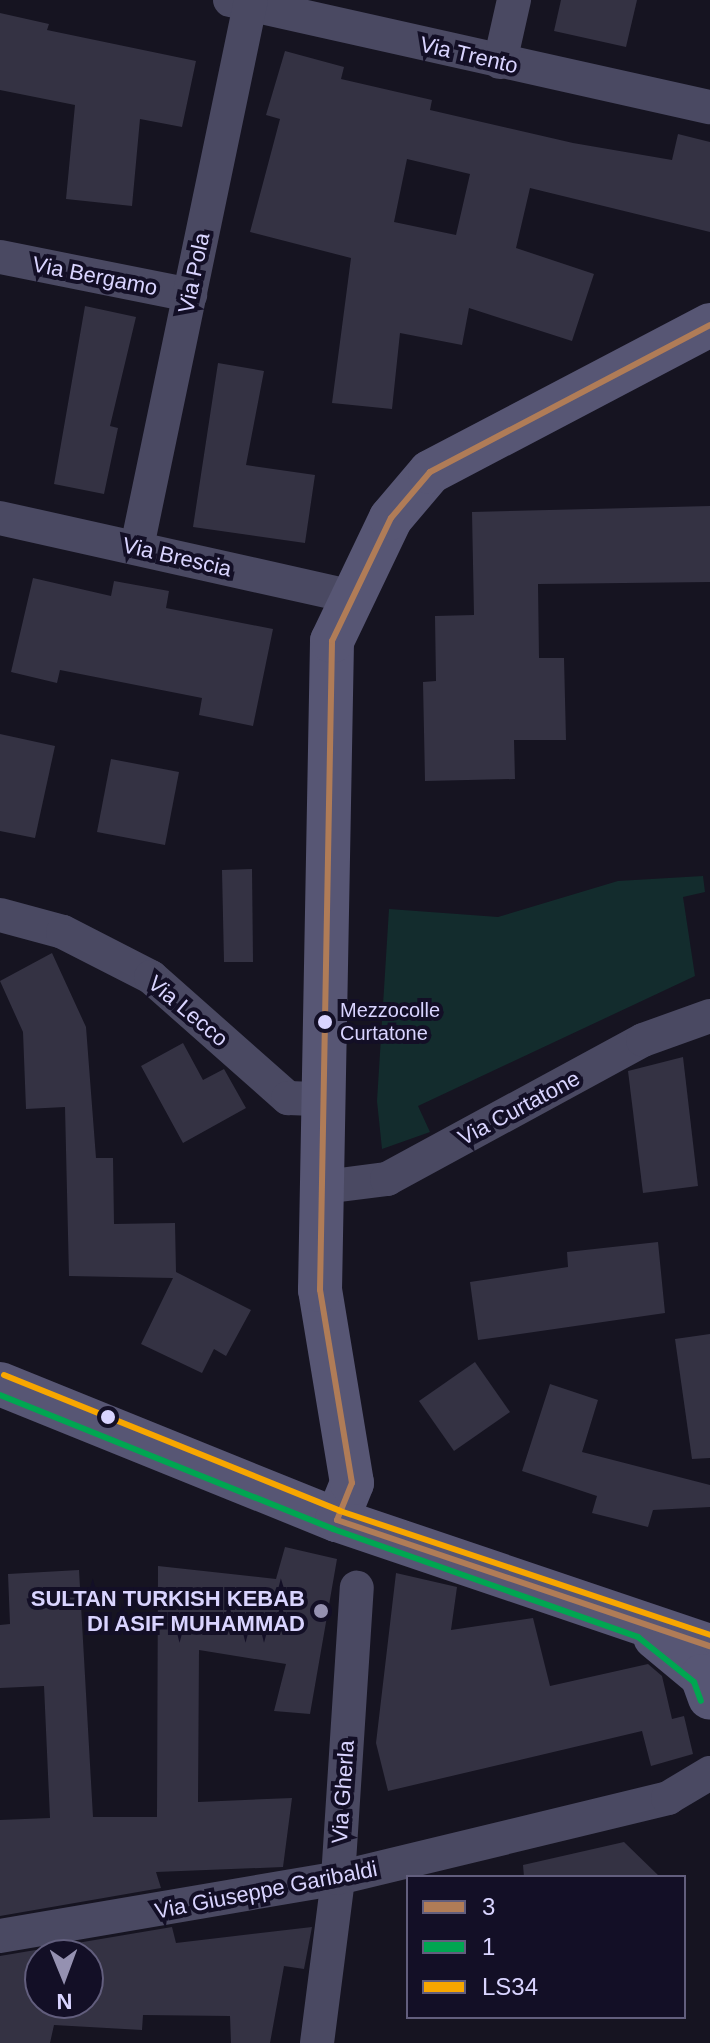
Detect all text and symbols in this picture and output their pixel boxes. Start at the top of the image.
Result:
street label: Via Trento [417,31,521,79]
street label: Via Pola [173,230,215,316]
street label: Via Bergamo [30,251,160,301]
street label: Via Brescia [120,532,234,582]
street label: Via Lecco [143,970,233,1052]
place label: Mezzocolle Curtatone [340,998,440,1045]
marker: Mezzocolle Curtatone [317,1014,333,1030]
street label: Via Curtatone [454,1065,584,1151]
unlabelled marker [100,1409,116,1425]
place label: SULTAN TURKISH KEBAB DI ASIF MUHAMMAD [31,1585,305,1636]
marker: SULTAN TURKISH KEBAB DI ASIF MUHAMMAD [312,1602,330,1620]
street label: Via Gherla [326,1739,360,1845]
street label: Via Giuseppe Garibaldi [153,1855,379,1925]
legend [406,1875,686,2019]
text: 3 [482,1893,495,1920]
text: 1 [482,1933,495,1960]
north arrow [24,1939,104,2019]
text: LS34 [482,1973,538,2000]
text: N [56,1989,73,2014]

